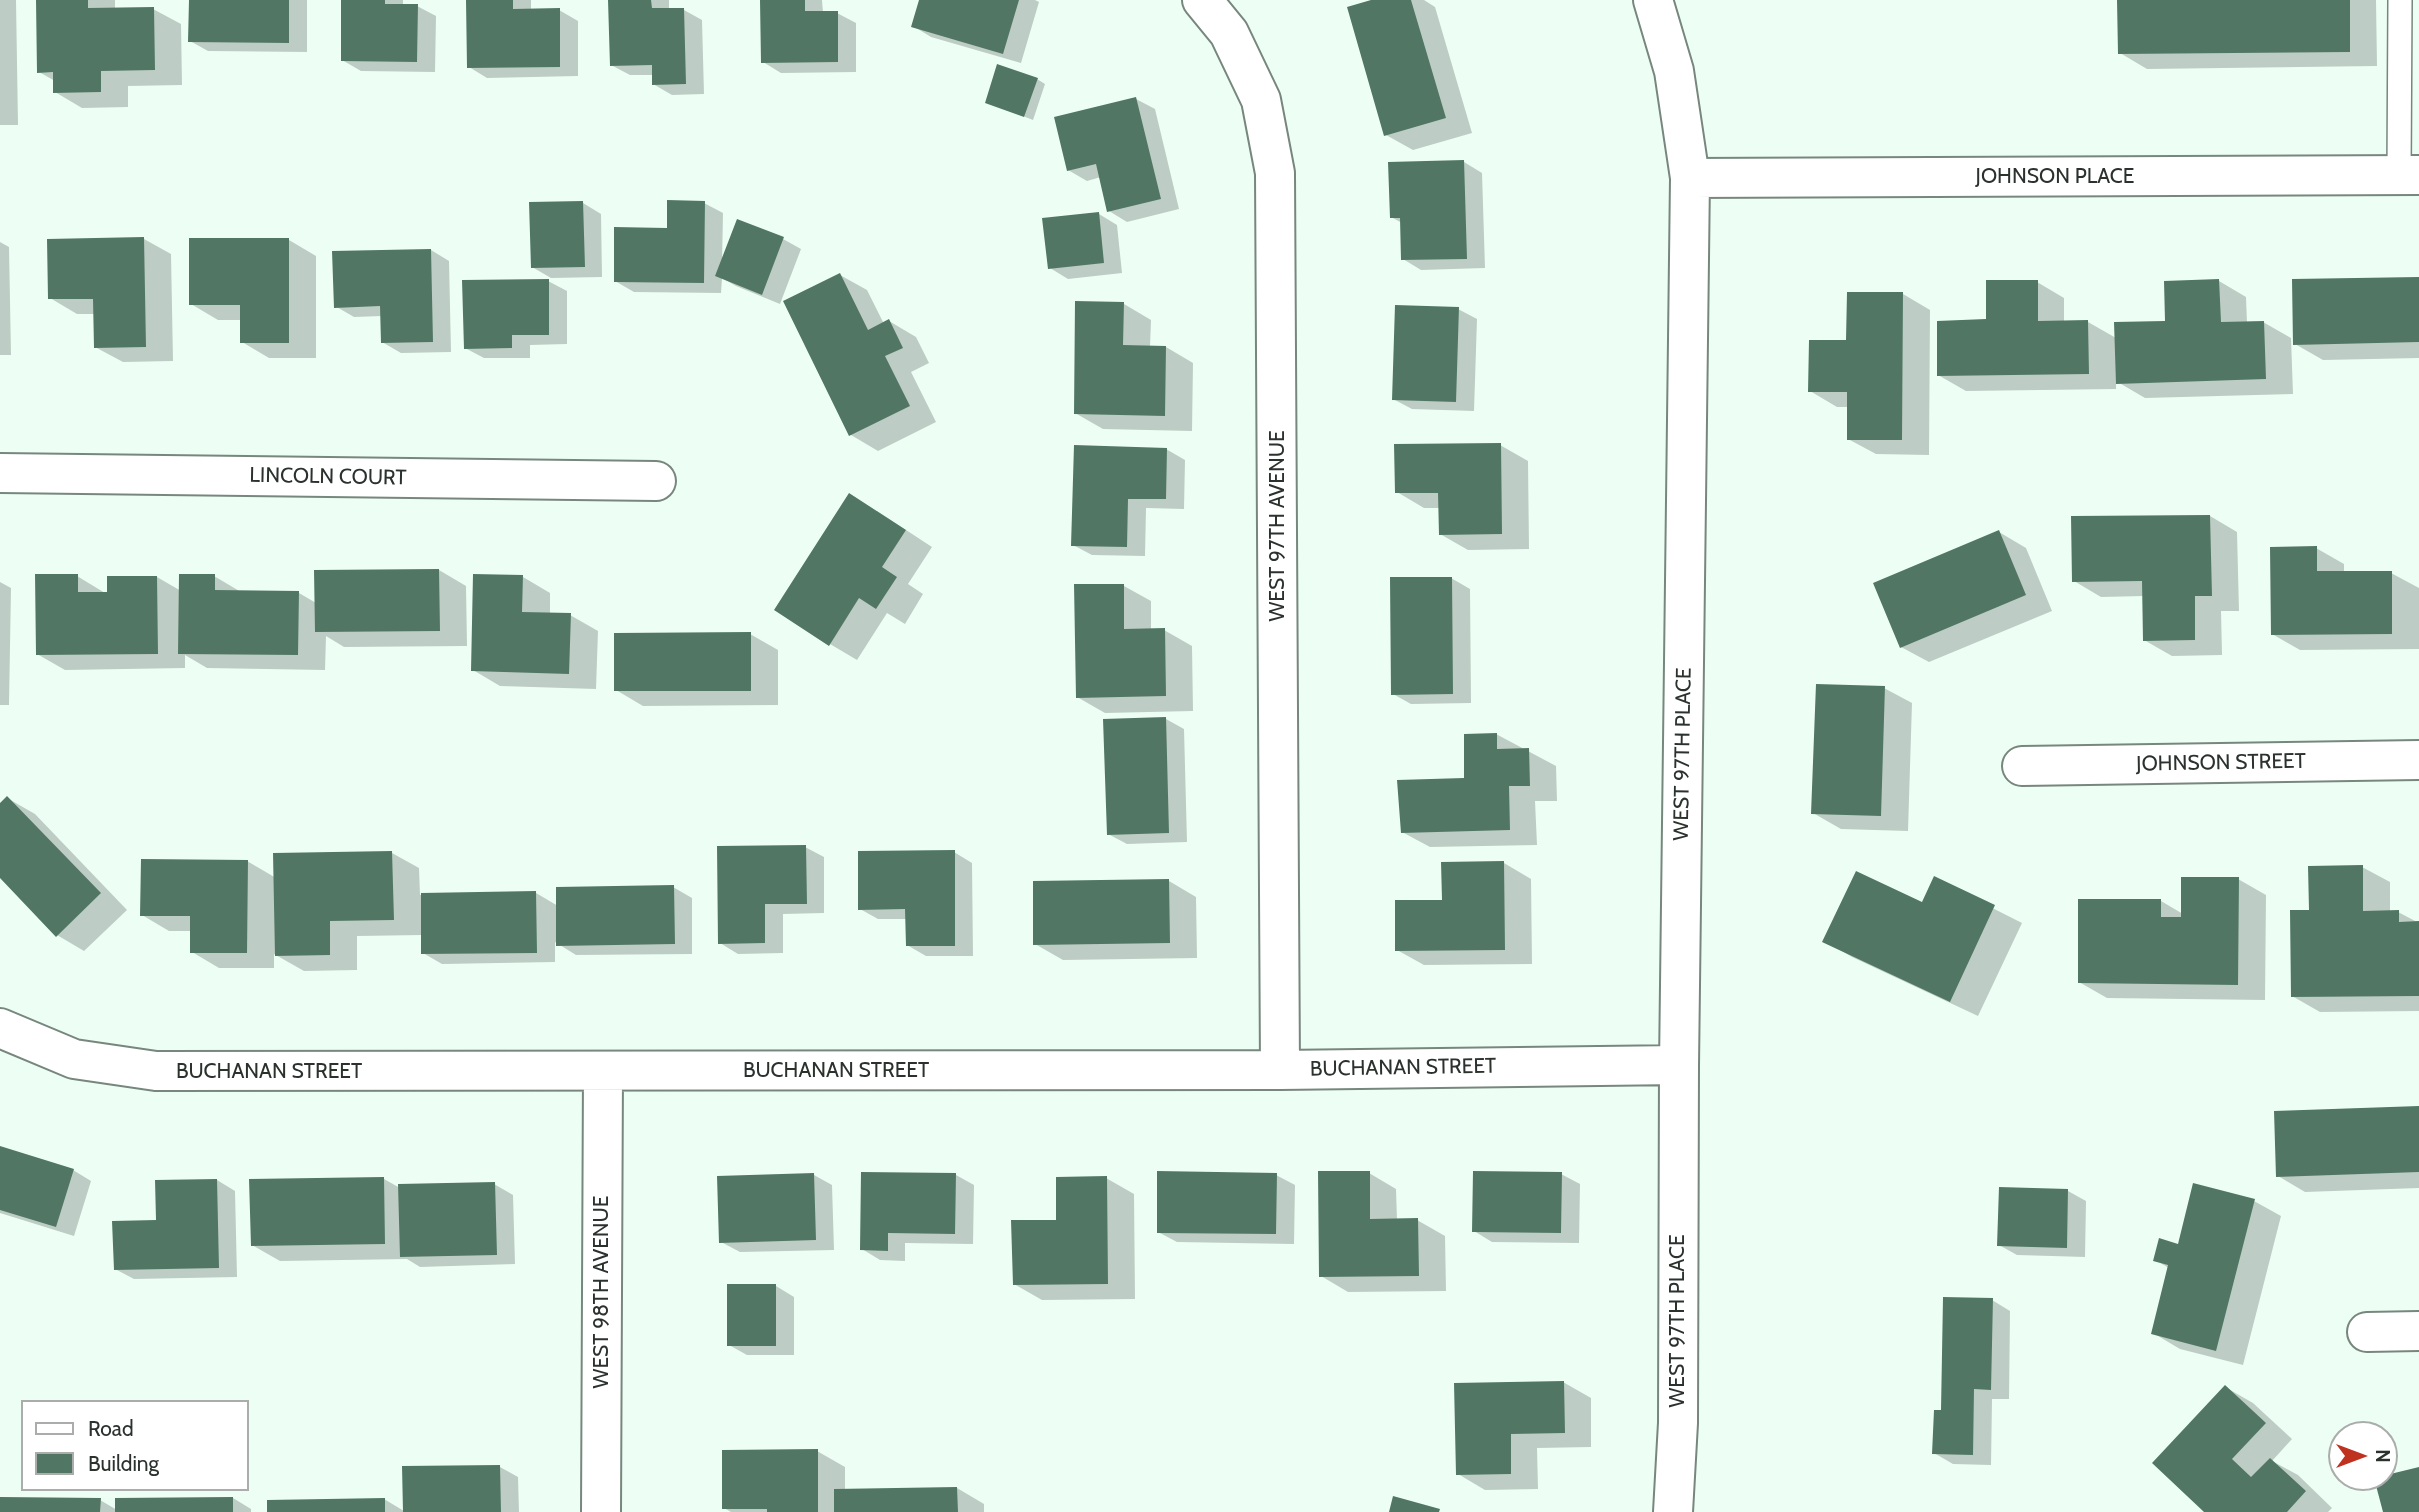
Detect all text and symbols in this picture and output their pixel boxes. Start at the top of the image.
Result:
street label: JOHNSON PLACE [1976,164,2134,190]
street label: WEST 97TH AVENUE [1265,430,1291,622]
street label: LINCOLN COURT [249,463,407,491]
street label: WEST 97TH PLACE [1669,667,1697,841]
street label: JOHNSON STREET [2136,749,2306,777]
street label: BUCHANAN STREET [1310,1054,1496,1082]
street label: BUCHANAN STREET [743,1058,929,1084]
street label: BUCHANAN STREET [176,1059,362,1085]
street label: WEST 98TH AVENUE [589,1196,615,1388]
street label: WEST 97TH PLACE [1665,1234,1691,1408]
legend [21,1400,248,1491]
text: Road [88,1416,134,1441]
north arrow [2328,1421,2398,1491]
text: N [2371,1449,2394,1463]
text: Building [88,1451,159,1476]

